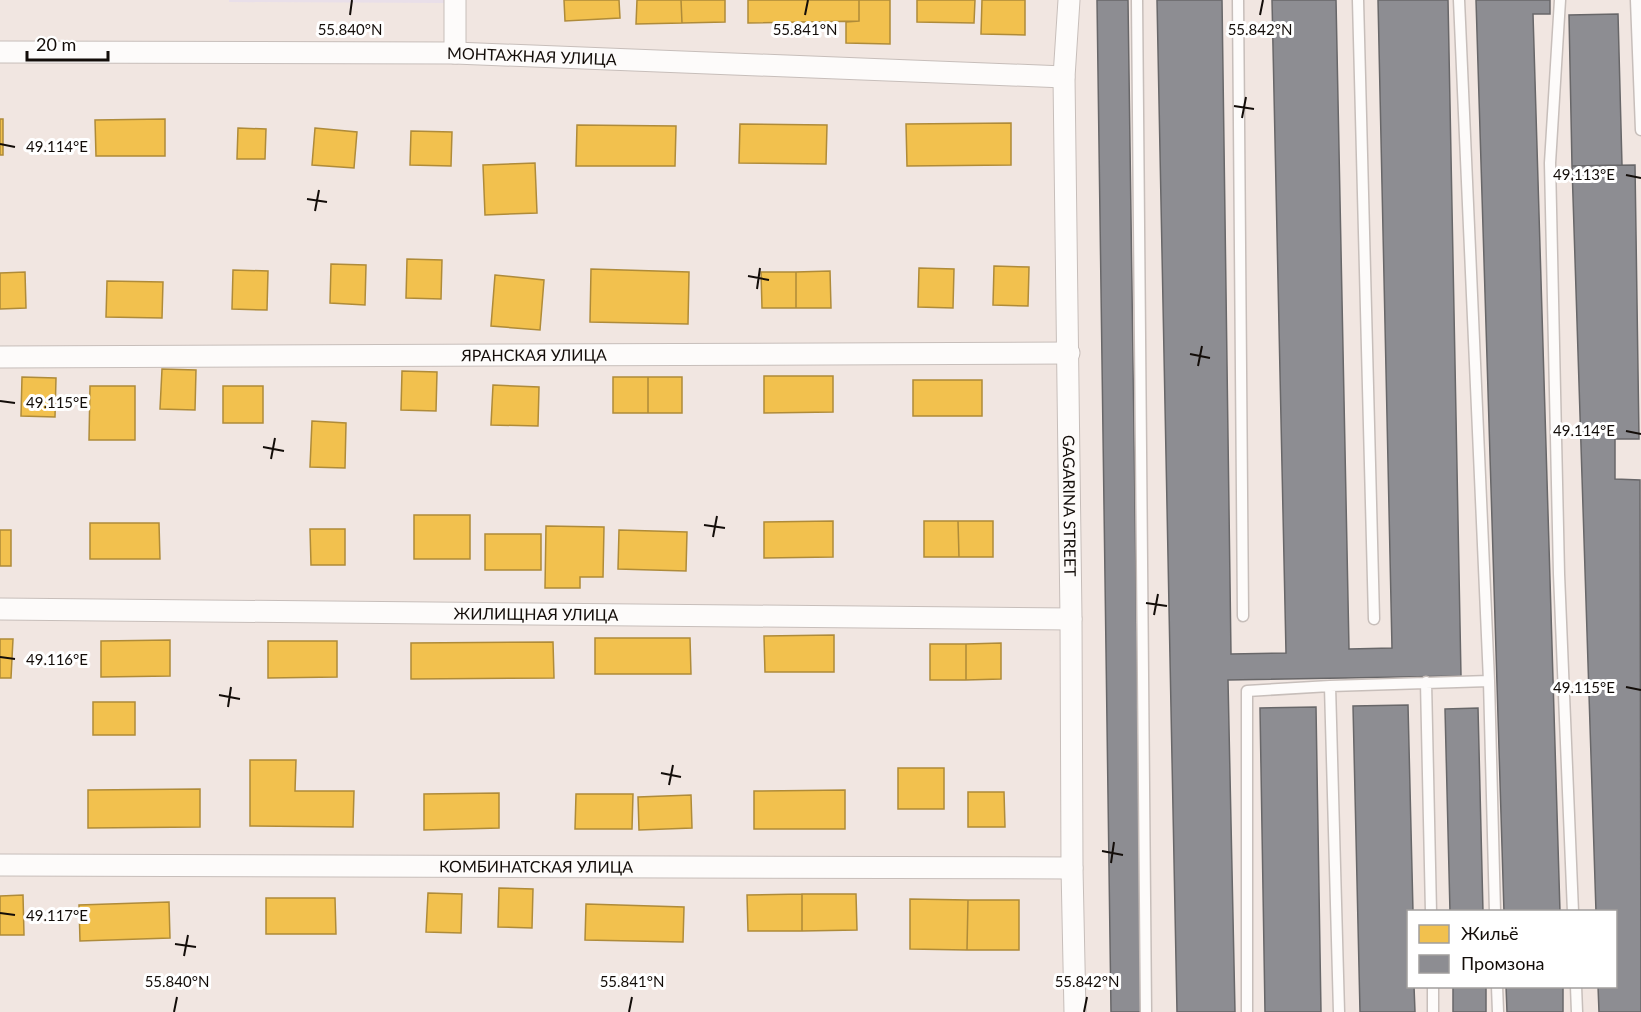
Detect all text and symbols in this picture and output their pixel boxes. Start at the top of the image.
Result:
text: 55.840°N [318,20,382,38]
text: 55.841°N [773,20,837,38]
text: 55.842°N [1228,20,1292,38]
scale bar [27,24,108,62]
text: 20 m [36,33,76,55]
street label: МОНТАЖНАЯ УЛИЦА [447,43,617,68]
text: 49.114°E [26,137,88,155]
text: 49.113°E [1553,165,1615,183]
street label: ЯРАНСКАЯ УЛИЦА [460,345,607,364]
text: 49.115°E [26,393,88,411]
text: 49.114°E [1553,421,1615,439]
street label: GAGARINA STREET [1060,435,1080,577]
street label: ЖИЛИЩНАЯ УЛИЦА [454,603,619,624]
text: 49.116°E [26,650,88,668]
text: 49.115°E [1553,678,1615,696]
street label: КОМБИНАТСКАЯ УЛИЦА [439,856,633,876]
text: 49.117°E [26,906,88,924]
legend [1407,910,1617,988]
text: Жильё [1461,922,1519,944]
text: Промзона [1461,952,1544,974]
text: 55.840°N [145,972,209,990]
text: 55.841°N [600,972,664,990]
text: 55.842°N [1055,972,1119,990]

